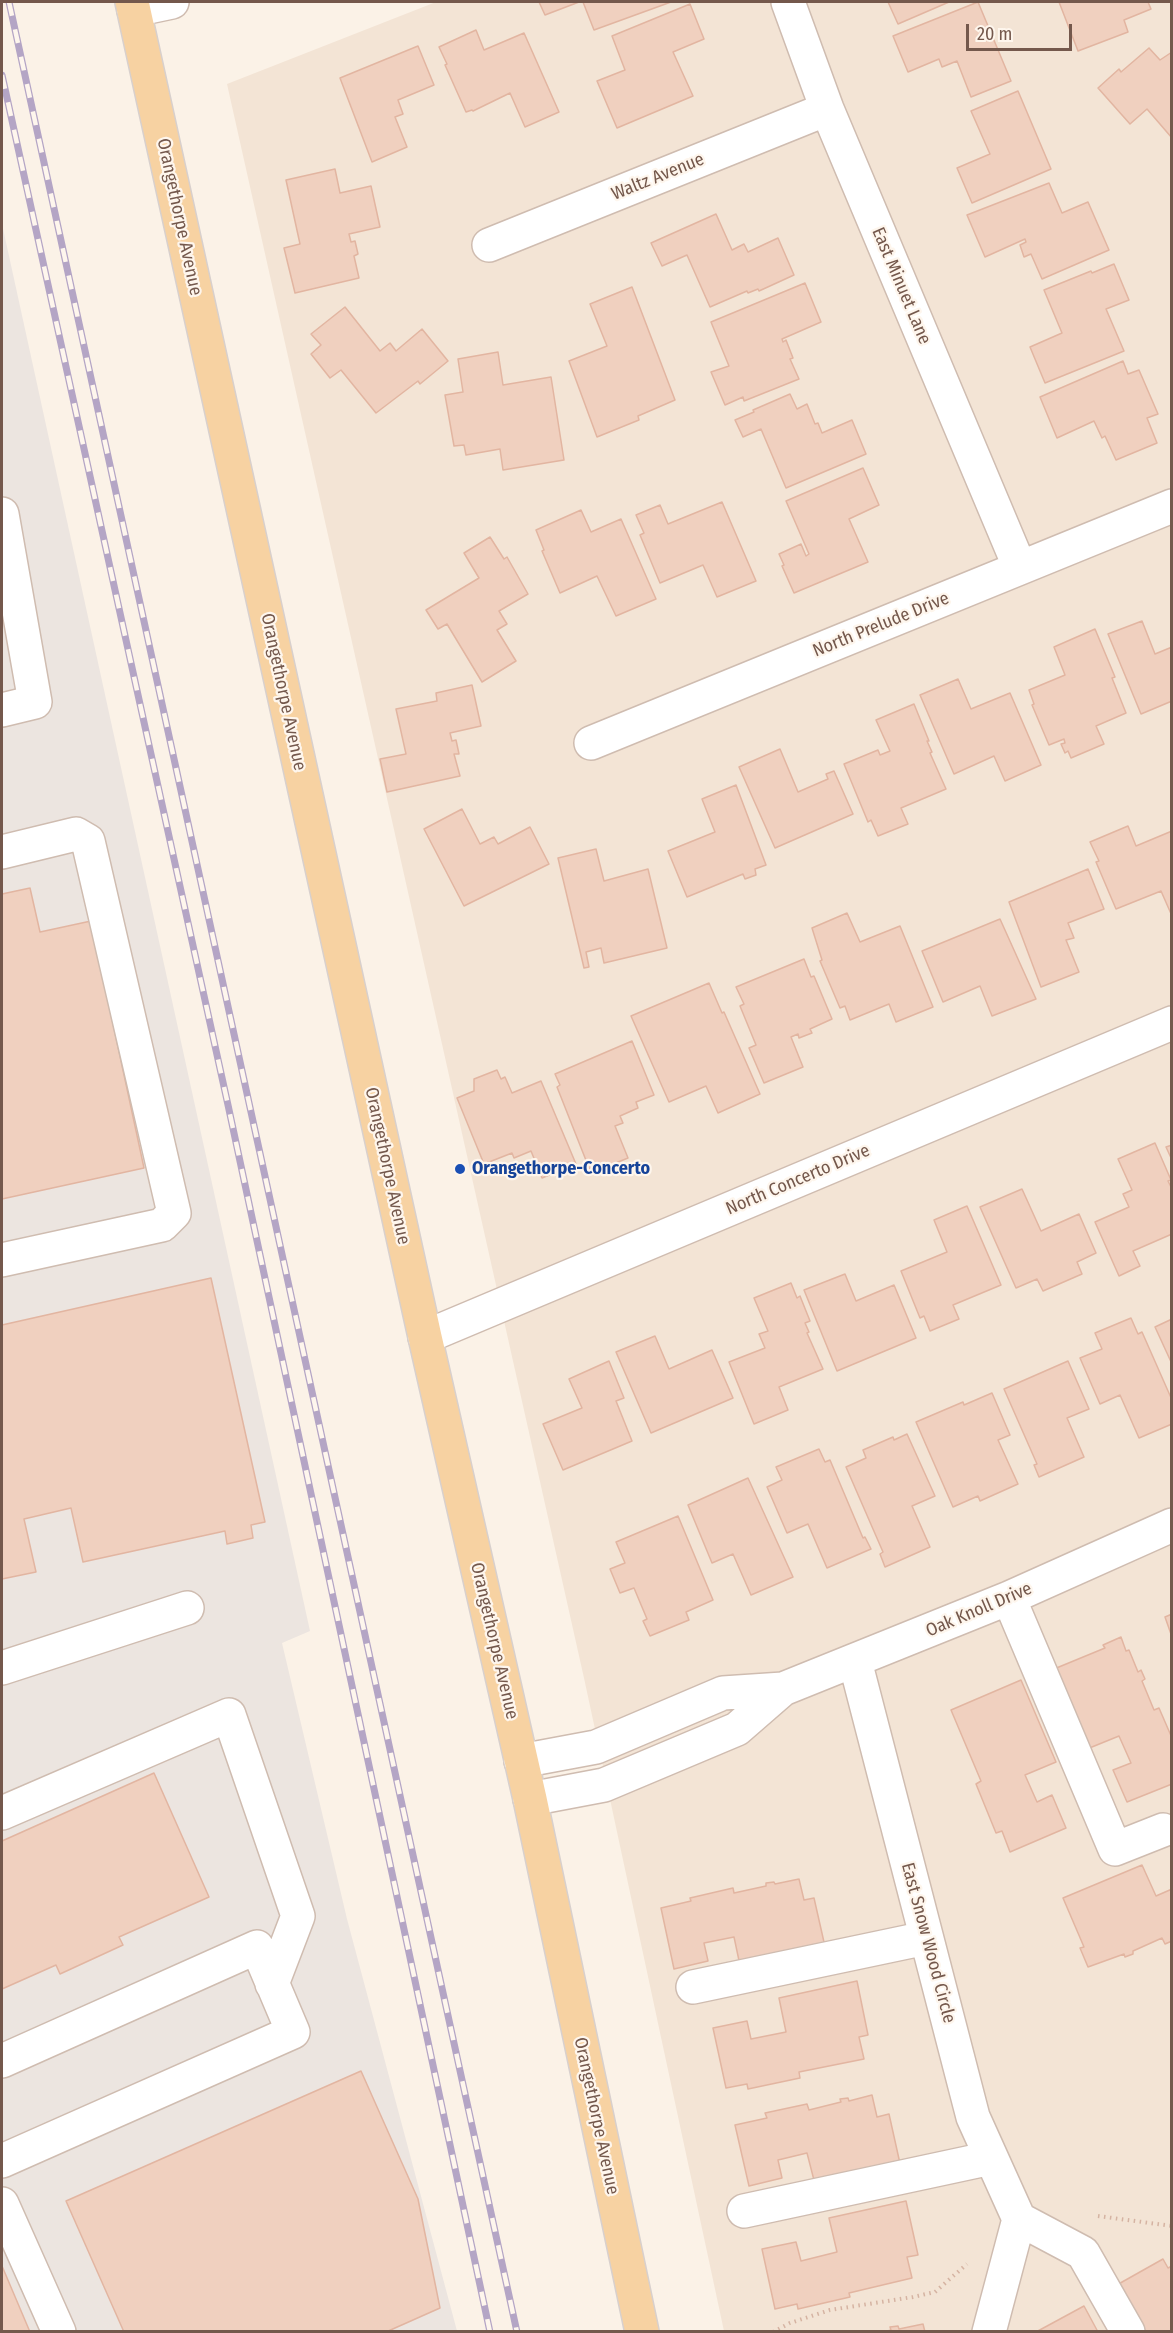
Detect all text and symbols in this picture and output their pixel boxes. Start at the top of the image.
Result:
scale bar [969,12,1076,50]
text: 20 m [977,23,1012,45]
street label: Orangethorpe Avenue [152,136,206,298]
street label: Waltz Avenue [609,149,707,205]
street label: East Minuet Lane [867,224,935,348]
street label: North Prelude Drive [810,588,952,662]
street label: Orangethorpe Avenue [256,611,310,773]
street label: Orangethorpe Avenue [360,1085,414,1247]
street label: North Concerto Drive [723,1140,873,1220]
place label: Orangethorpe-Concerto [472,1158,650,1180]
marker: Orangethorpe-Concerto [453,1162,467,1176]
street label: Orangethorpe Avenue [465,1560,523,1722]
street label: Oak Knoll Drive [923,1578,1035,1642]
street label: East Snow Wood Circle [896,1860,960,2026]
street label: Orangethorpe Avenue [569,2035,623,2197]

